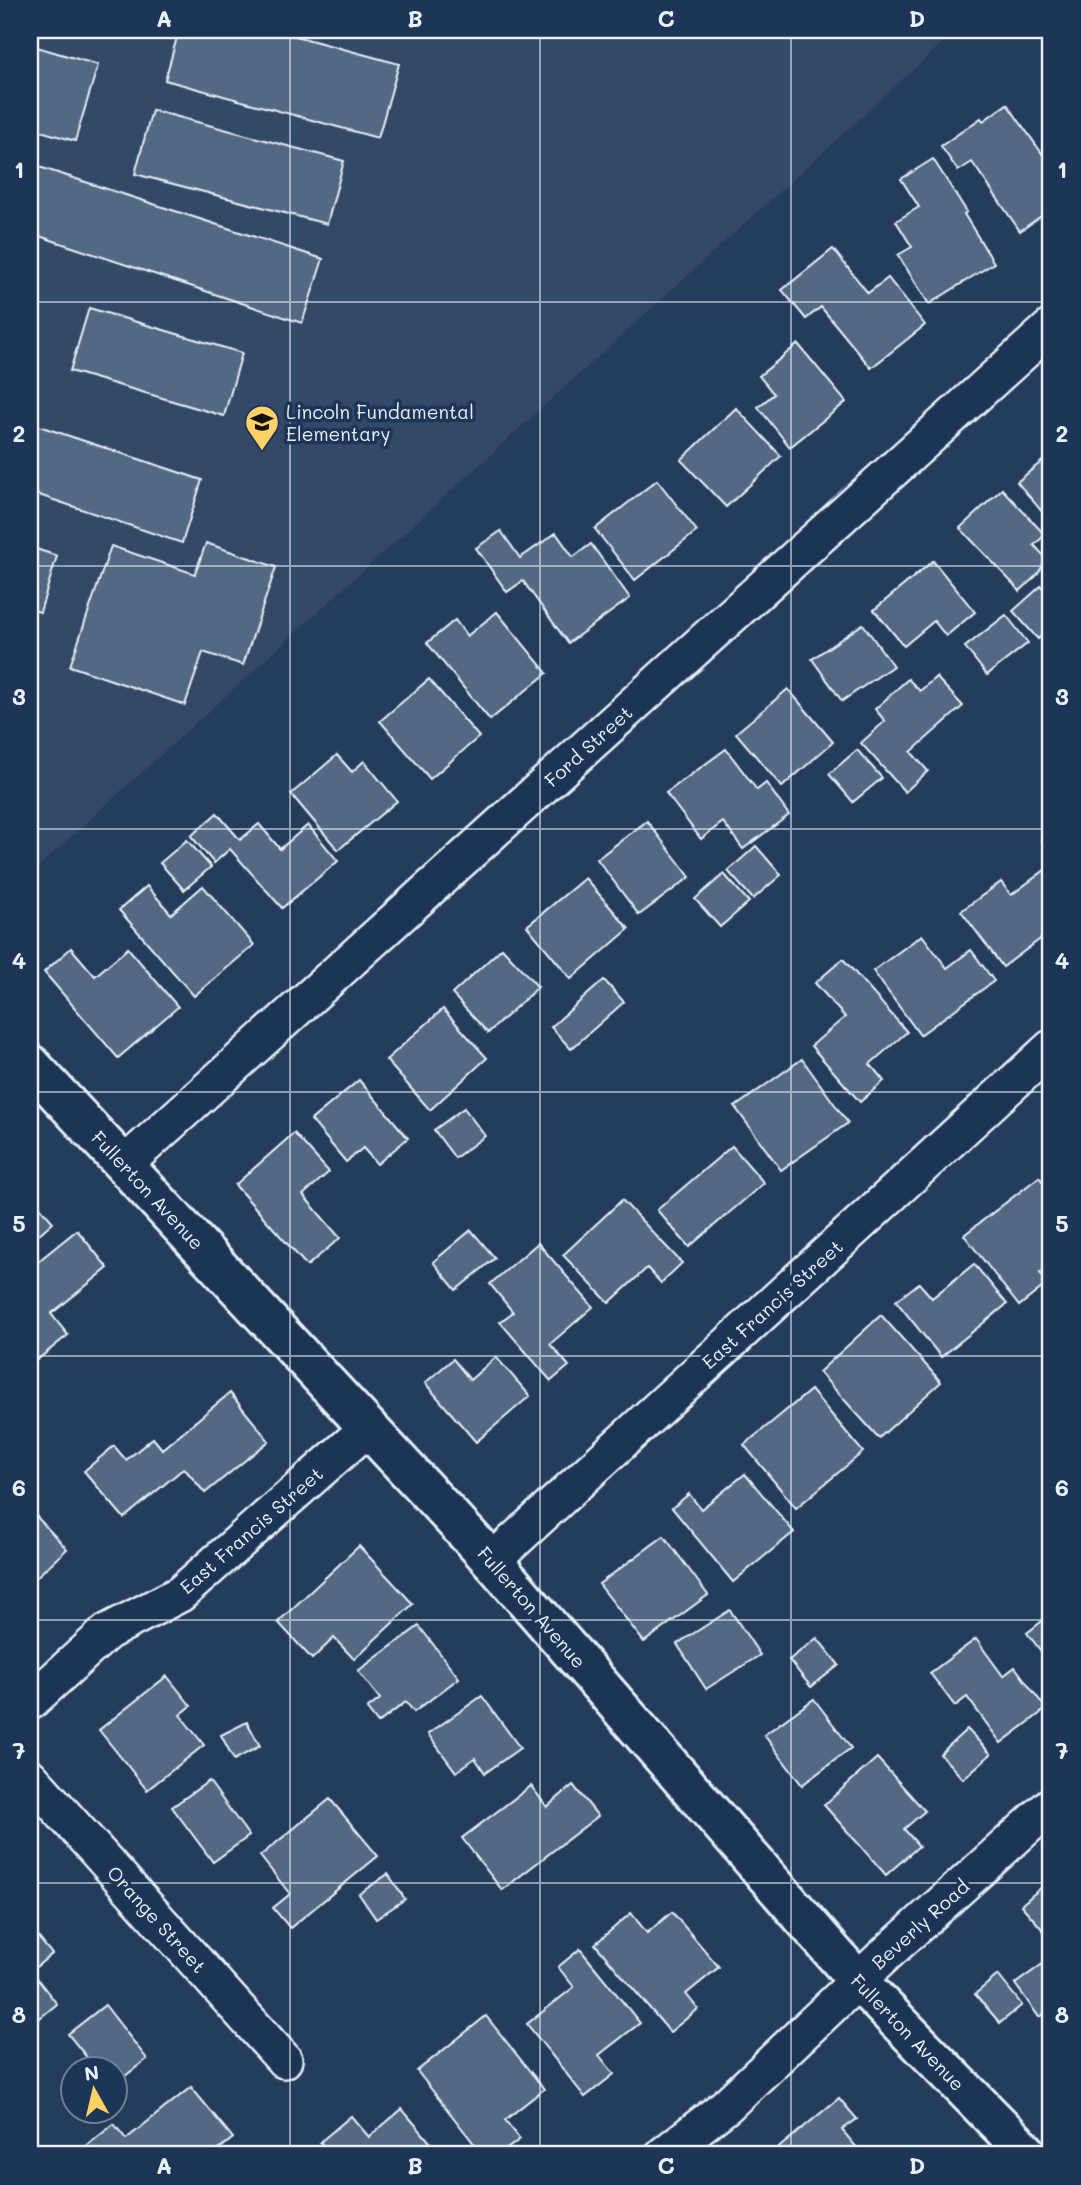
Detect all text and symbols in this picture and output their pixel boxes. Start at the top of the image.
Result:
text: A [156,3,172,33]
text: B [407,3,423,33]
text: C [657,3,675,33]
text: D [909,3,925,33]
text: 1 [14,154,24,184]
text: 1 [1057,154,1067,184]
place label: Lincoln Fundamental Elementary [286,399,474,446]
school or university icon: Lincoln Fundamental Elementary [243,403,281,452]
text: 2 [13,418,25,448]
text: 2 [1056,418,1068,448]
text: 3 [12,681,26,711]
text: 3 [1055,681,1069,711]
street label: Ford Street [539,700,637,792]
text: 4 [12,945,26,975]
text: 4 [1055,945,1069,975]
street label: Fullerton Avenue [86,1125,210,1255]
text: 5 [12,1208,26,1238]
text: 5 [1055,1208,1069,1238]
street label: East Francis Street [696,1234,848,1374]
street label: East Francis Street [174,1461,328,1599]
text: 6 [12,1472,26,1502]
text: 6 [1055,1472,1069,1502]
street label: Fullerton Avenue [472,1541,592,1673]
text: 7 [13,1735,26,1765]
text: 7 [1056,1735,1069,1765]
street label: Orange Street [102,1860,212,1978]
street label: Beverly Road [866,1874,974,1974]
street label: Fullerton Avenue [846,1968,970,2096]
text: 8 [12,1999,26,2029]
text: 8 [1055,1999,1069,2029]
north arrow [60,2056,130,2126]
text: N [83,2059,100,2086]
text: A [156,2150,172,2180]
text: B [407,2150,423,2180]
text: C [657,2150,675,2180]
text: D [909,2150,925,2180]

